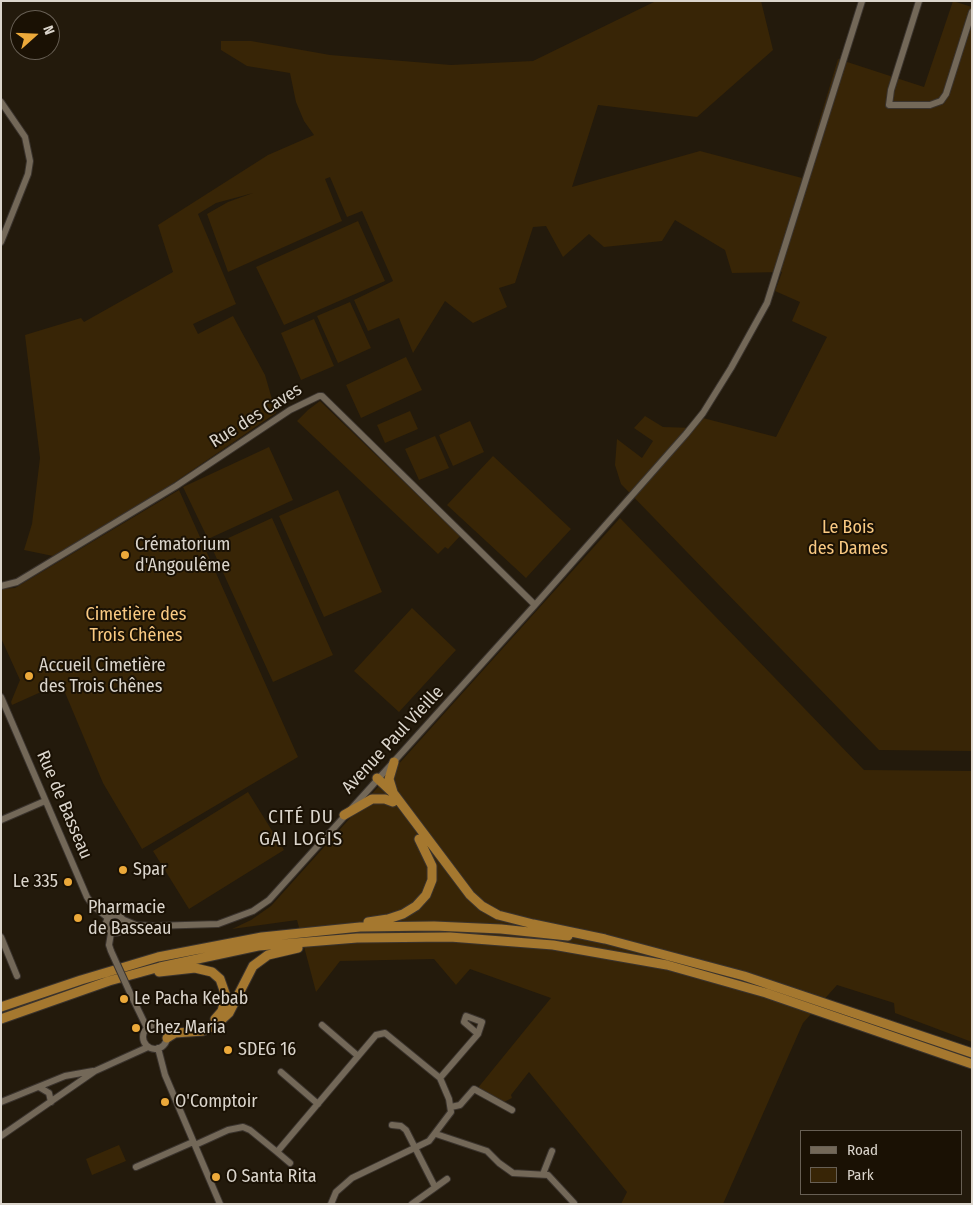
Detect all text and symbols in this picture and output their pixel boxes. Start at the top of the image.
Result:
north arrow [10,10,60,60]
text: N [39,23,58,37]
street label: Rue des Caves [206,379,306,453]
park label: Le Bois des Dames [808,517,888,560]
place label: Crématorium d'Angoulême [135,534,230,576]
marker: Crématorium d'Angoulême [119,549,131,561]
park label: Cimetière des Trois Chênes [86,604,186,646]
place label: Accueil Cimetière des Trois Chênes [39,655,166,698]
marker: Accueil Cimetière des Trois Chênes [23,670,35,682]
street label: Avenue Paul Vieille [338,682,448,798]
street label: Rue de Basseau [31,747,97,863]
district label: CITÉ DU GAI LOGIS [258,807,344,851]
place label: Spar [133,859,166,881]
marker: Spar [117,864,129,876]
place label: Le 335 [13,871,58,893]
marker: Le 335 [62,876,74,888]
place label: Pharmacie de Basseau [88,897,171,940]
marker: Pharmacie de Basseau [72,912,84,924]
place label: Le Pacha Kebab [134,988,248,1010]
marker: Le Pacha Kebab [118,993,130,1005]
place label: Chez Maria [146,1017,226,1039]
marker: Chez Maria [130,1022,142,1034]
place label: SDEG 16 [238,1039,296,1061]
marker: SDEG 16 [222,1044,234,1056]
place label: O'Comptoir [175,1091,258,1113]
marker: O'Comptoir [159,1096,171,1108]
legend [800,1130,963,1195]
text: Road [847,1141,878,1159]
place label: O Santa Rita [226,1166,317,1188]
text: Park [847,1166,874,1184]
marker: O Santa Rita [210,1171,222,1183]

